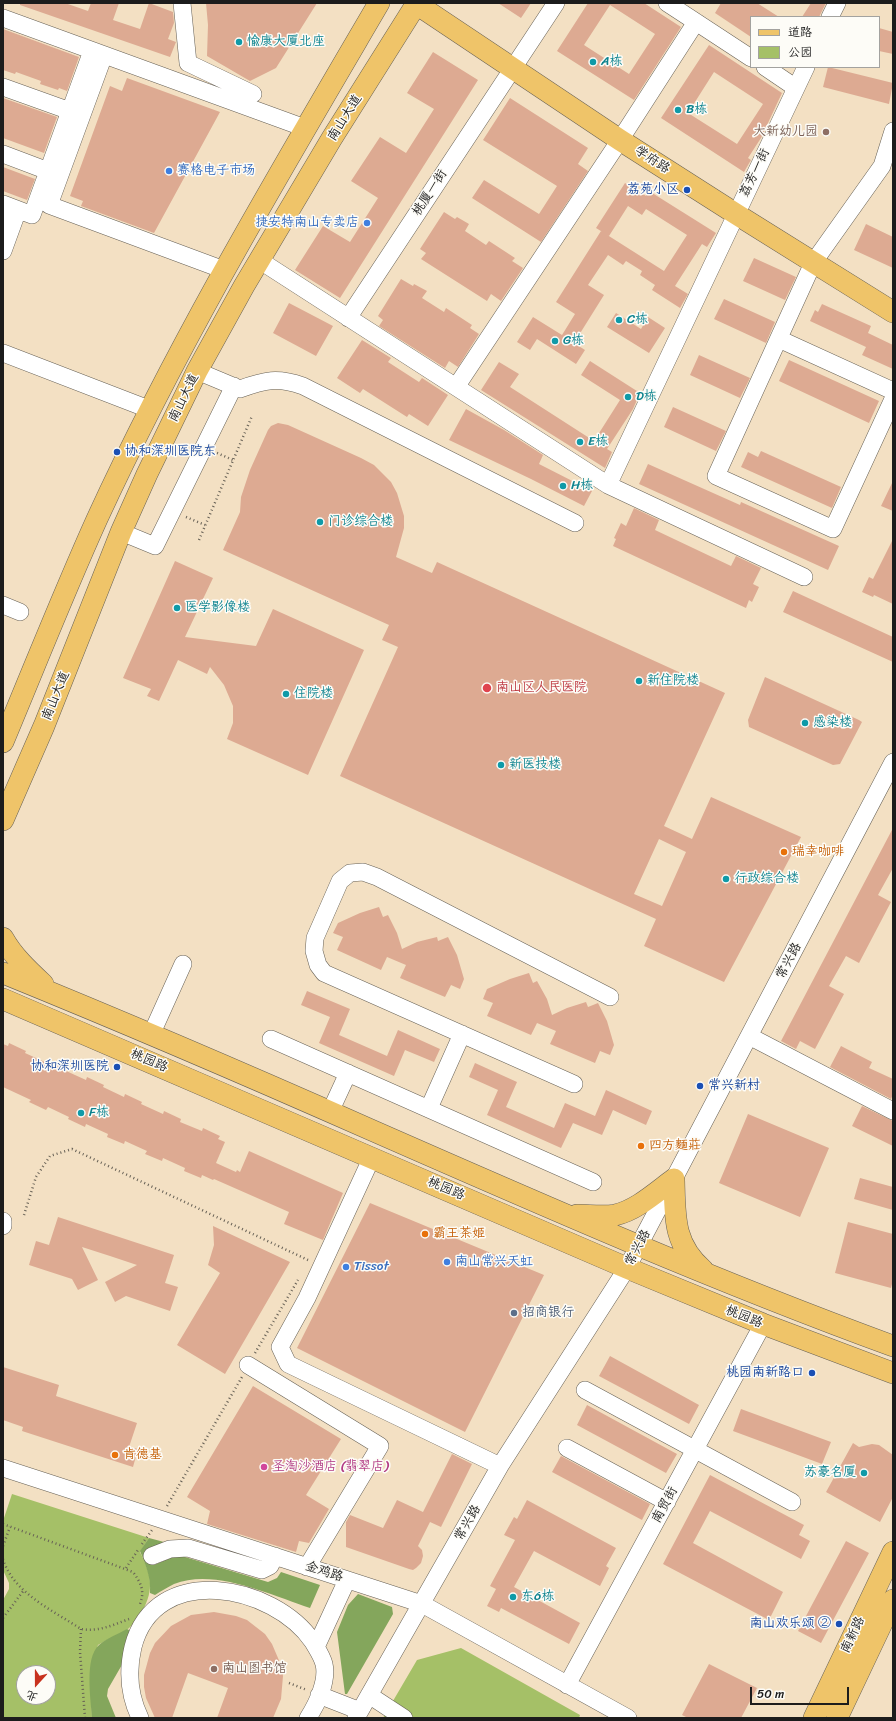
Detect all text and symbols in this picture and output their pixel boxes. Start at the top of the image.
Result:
legend [750,16,880,68]
text: 道路 [788,21,812,43]
place label: 愉康大厦北座 [247,34,325,50]
marker: 愉康大厦北座 [234,37,244,47]
text: 公园 [788,41,812,63]
place label: A栋 [601,54,623,70]
marker: A栋 [588,57,598,67]
street label: 南山大道 [325,92,365,144]
place label: B栋 [686,102,707,118]
marker: B栋 [673,105,683,115]
place label: 大新幼儿园 [753,124,818,140]
marker: 大新幼儿园 [821,127,831,137]
street label: 学府路 [631,143,673,177]
street label: 荔芳一街 [737,146,773,200]
place label: 赛格电子市场 [177,163,255,179]
marker: 赛格电子市场 [164,166,174,176]
street label: 桃厦一街 [409,167,451,219]
place label: 荔苑小区 [627,182,679,198]
marker: 荔苑小区 [682,185,692,195]
place label: 捷安特南山专卖店 [255,215,359,231]
marker: 捷安特南山专卖店 [362,218,372,228]
place label: C栋 [627,312,648,328]
marker: C栋 [614,315,624,325]
place label: G栋 [563,333,584,349]
marker: G栋 [550,336,560,346]
street label: 南山大道 [166,371,202,425]
place label: D栋 [636,389,657,405]
marker: D栋 [623,392,633,402]
place label: E栋 [588,434,608,450]
marker: E栋 [575,437,585,447]
place label: 协和深圳医院东 [125,444,216,460]
marker: 协和深圳医院东 [112,447,122,457]
place label: H栋 [571,478,593,494]
marker: H栋 [558,481,568,491]
place label: 门诊综合楼 [328,514,393,530]
marker: 门诊综合楼 [315,517,325,527]
place label: 医学影像楼 [185,600,250,616]
marker: 医学影像楼 [172,603,182,613]
street label: 南山大道 [39,669,73,723]
place label: 新住院楼 [647,673,699,689]
marker: 新住院楼 [634,676,644,686]
place label: 南山区人民医院 [496,680,587,696]
marker: 南山区人民医院 [481,682,493,694]
place label: 住院楼 [294,686,333,702]
marker: 住院楼 [281,689,291,699]
place label: 感染楼 [813,715,852,731]
marker: 感染楼 [800,718,810,728]
place label: 新医技楼 [509,757,561,773]
marker: 新医技楼 [496,760,506,770]
place label: 瑞幸咖啡 [792,844,844,860]
marker: 瑞幸咖啡 [779,847,789,857]
place label: 行政综合楼 [734,871,799,887]
marker: 行政综合楼 [721,874,731,884]
street label: 常兴路 [773,940,805,982]
street label: 桃园路 [128,1046,170,1076]
place label: 协和深圳医院 [31,1059,109,1075]
marker: 协和深圳医院 [112,1062,122,1072]
place label: 常兴新村 [708,1078,760,1094]
marker: 常兴新村 [695,1081,705,1091]
place label: F栋 [89,1105,109,1121]
marker: F栋 [76,1108,86,1118]
place label: 四方麵莊 [649,1138,701,1154]
marker: 四方麵莊 [636,1141,646,1151]
street label: 桃园路 [425,1174,467,1204]
place label: 霸王茶姬 [433,1226,485,1242]
street label: 常兴路 [622,1227,654,1269]
marker: 霸王茶姬 [420,1229,430,1239]
place label: 南山常兴天虹 [455,1254,533,1270]
marker: 南山常兴天虹 [442,1257,452,1267]
place label: Tissot [354,1259,389,1275]
marker: Tissot [341,1262,351,1272]
street label: 桃园路 [723,1302,765,1332]
place label: 招商银行 [522,1305,574,1321]
marker: 招商银行 [509,1308,519,1318]
place label: 桃园南新路口 [726,1365,804,1381]
marker: 桃园南新路口 [807,1368,817,1378]
place label: 肯德基 [123,1447,162,1463]
marker: 肯德基 [110,1450,120,1460]
place label: 圣淘沙酒店 (翡翠店) [272,1459,389,1475]
marker: 圣淘沙酒店 (翡翠店) [259,1462,269,1472]
place label: 苏豪名厦 [804,1465,856,1481]
marker: 苏豪名厦 [859,1468,869,1478]
street label: 南贸街 [649,1484,681,1526]
street label: 常兴路 [451,1502,485,1544]
street label: 金鸡路 [303,1559,345,1585]
place label: 东6栋 [521,1589,554,1605]
marker: 东6栋 [508,1592,518,1602]
street label: 南新路 [838,1614,868,1656]
place label: 南山欢乐颂 ② [750,1616,831,1632]
marker: 南山欢乐颂 ② [834,1619,844,1629]
place label: 南山图书馆 [222,1661,287,1677]
marker: 南山图书馆 [209,1664,219,1674]
north arrow [16,1665,56,1705]
scale bar [752,1679,851,1705]
text: 50 m [757,1683,784,1705]
text: 北 [23,1685,40,1707]

